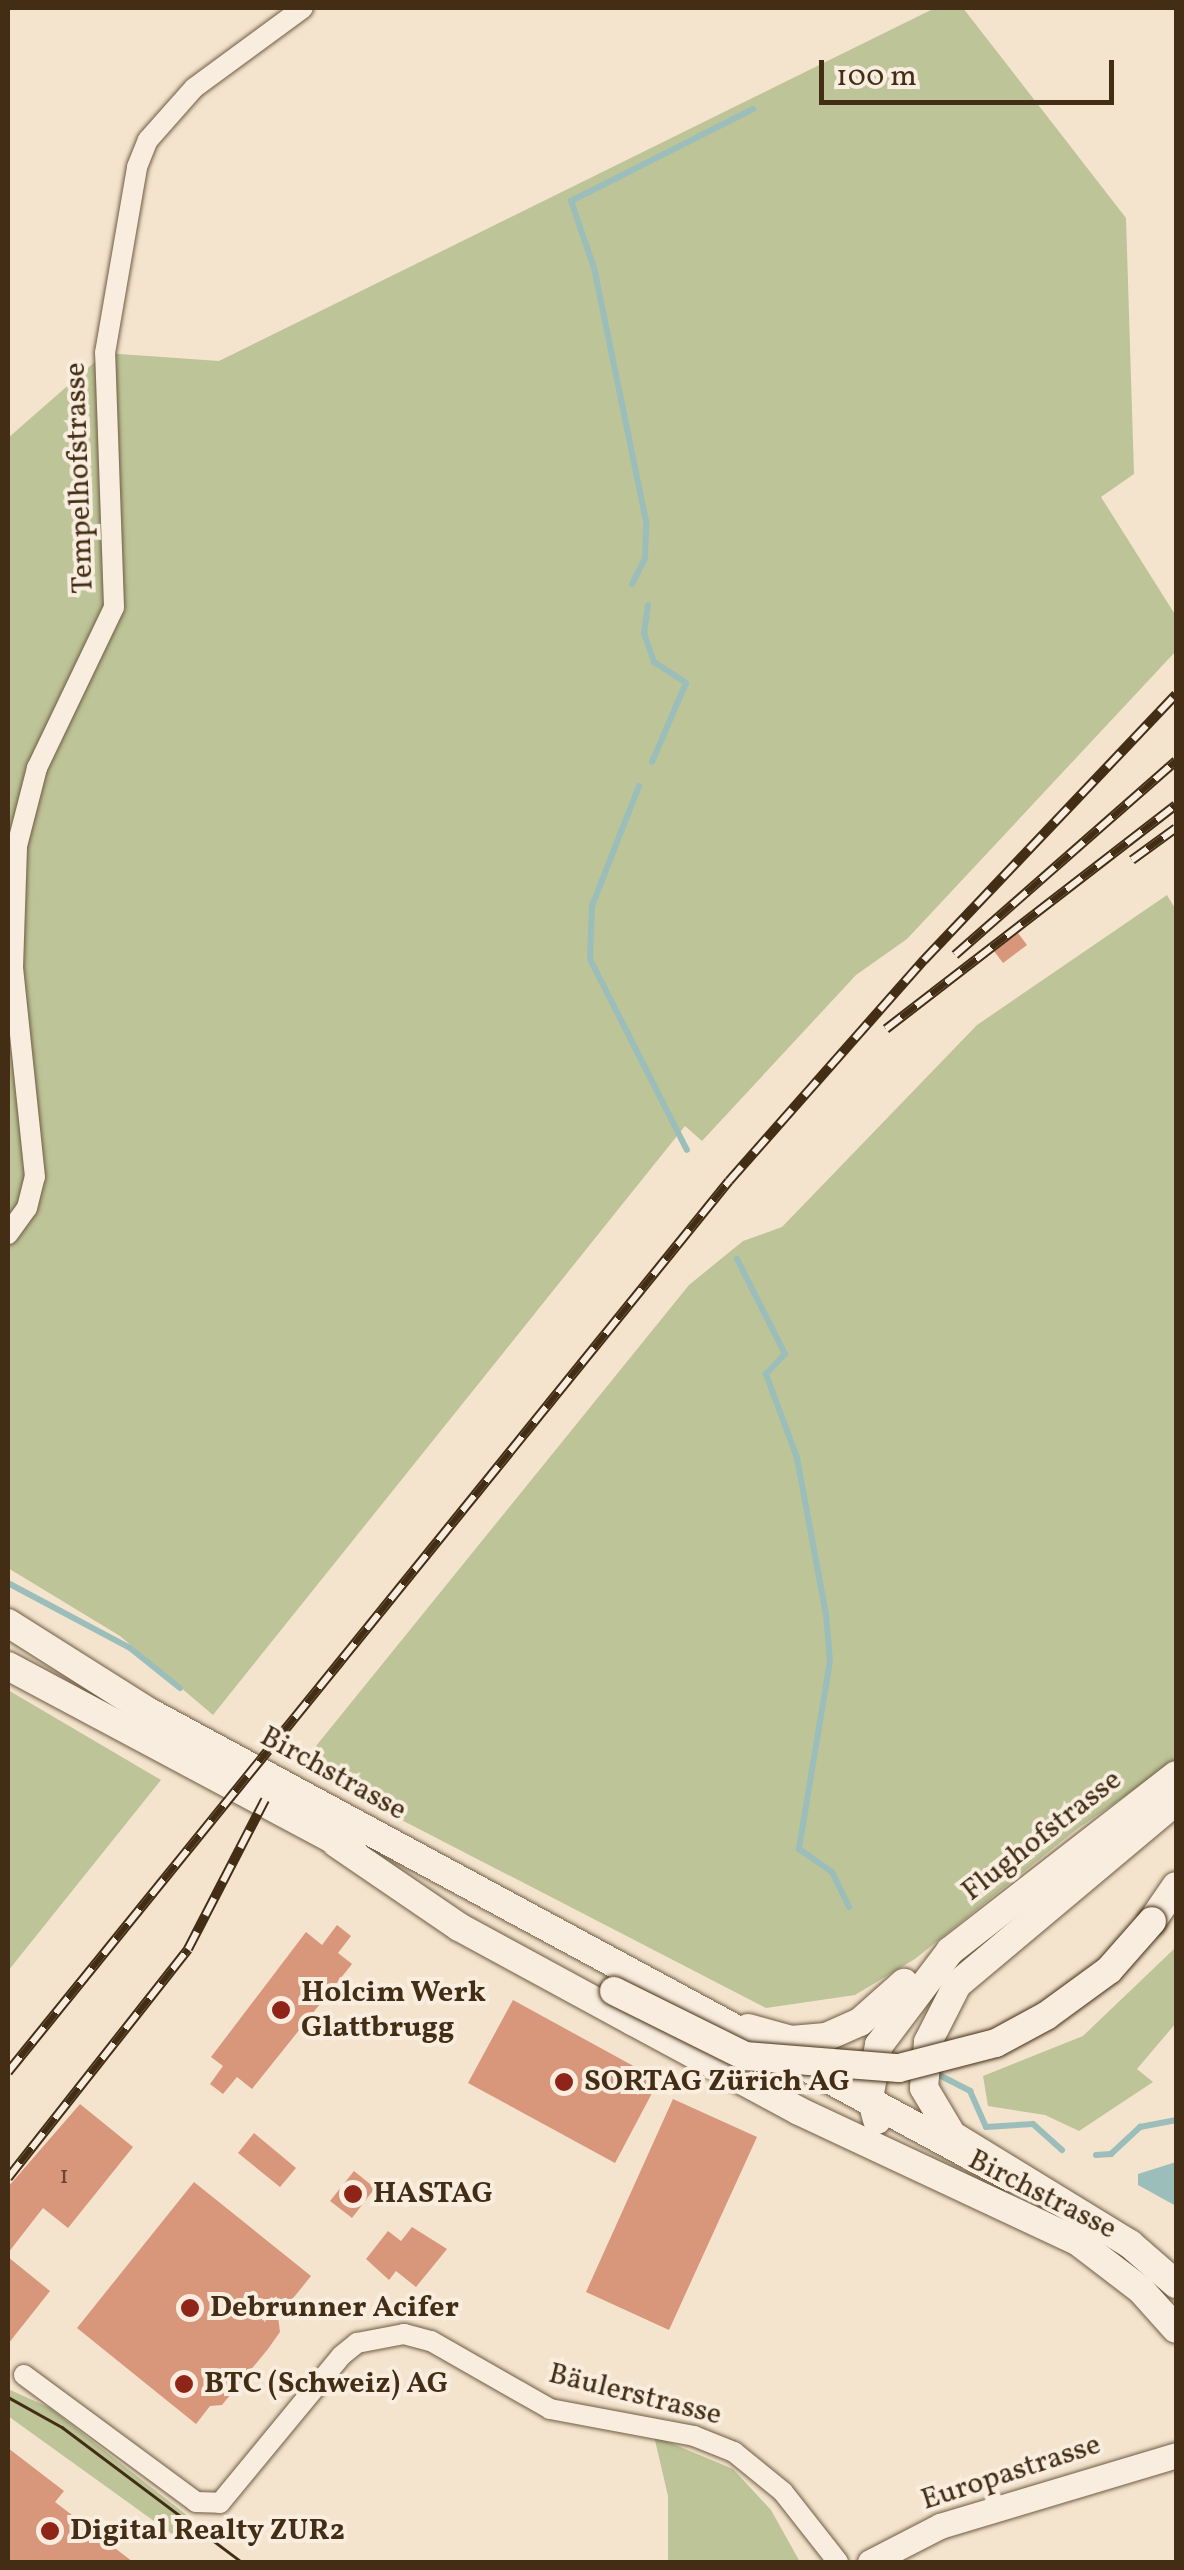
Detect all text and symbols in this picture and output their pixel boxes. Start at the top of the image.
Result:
scale bar [824,40,1119,102]
text: 100 m [836,56,917,98]
street label: Tempelhofstrasse [58,362,102,594]
street label: Birchstrasse [254,1719,412,1829]
street label: Flughofstrasse [955,1762,1129,1910]
place label: Holcim Werk Glattbrugg [301,1975,486,2046]
marker: Holcim Werk Glattbrugg [270,1999,292,2021]
place label: SORTAG Zürich AG [584,2064,850,2100]
marker: SORTAG Zürich AG [553,2071,575,2093]
street label: Birchstrasse [962,2142,1122,2248]
house number: 1 [59,2162,69,2192]
place label: HASTAG [373,2176,493,2212]
marker: HASTAG [342,2183,364,2205]
place label: Debrunner Acifer [210,2290,459,2326]
marker: Debrunner Acifer [179,2297,201,2319]
street label: Bäulerstrasse [545,2356,725,2434]
place label: BTC (Schweiz) AG [204,2366,448,2402]
marker: BTC (Schweiz) AG [173,2373,195,2395]
street label: Europastrasse [917,2427,1105,2519]
place label: Digital Realty ZUR2 [70,2513,345,2549]
marker: Digital Realty ZUR2 [39,2520,61,2542]

